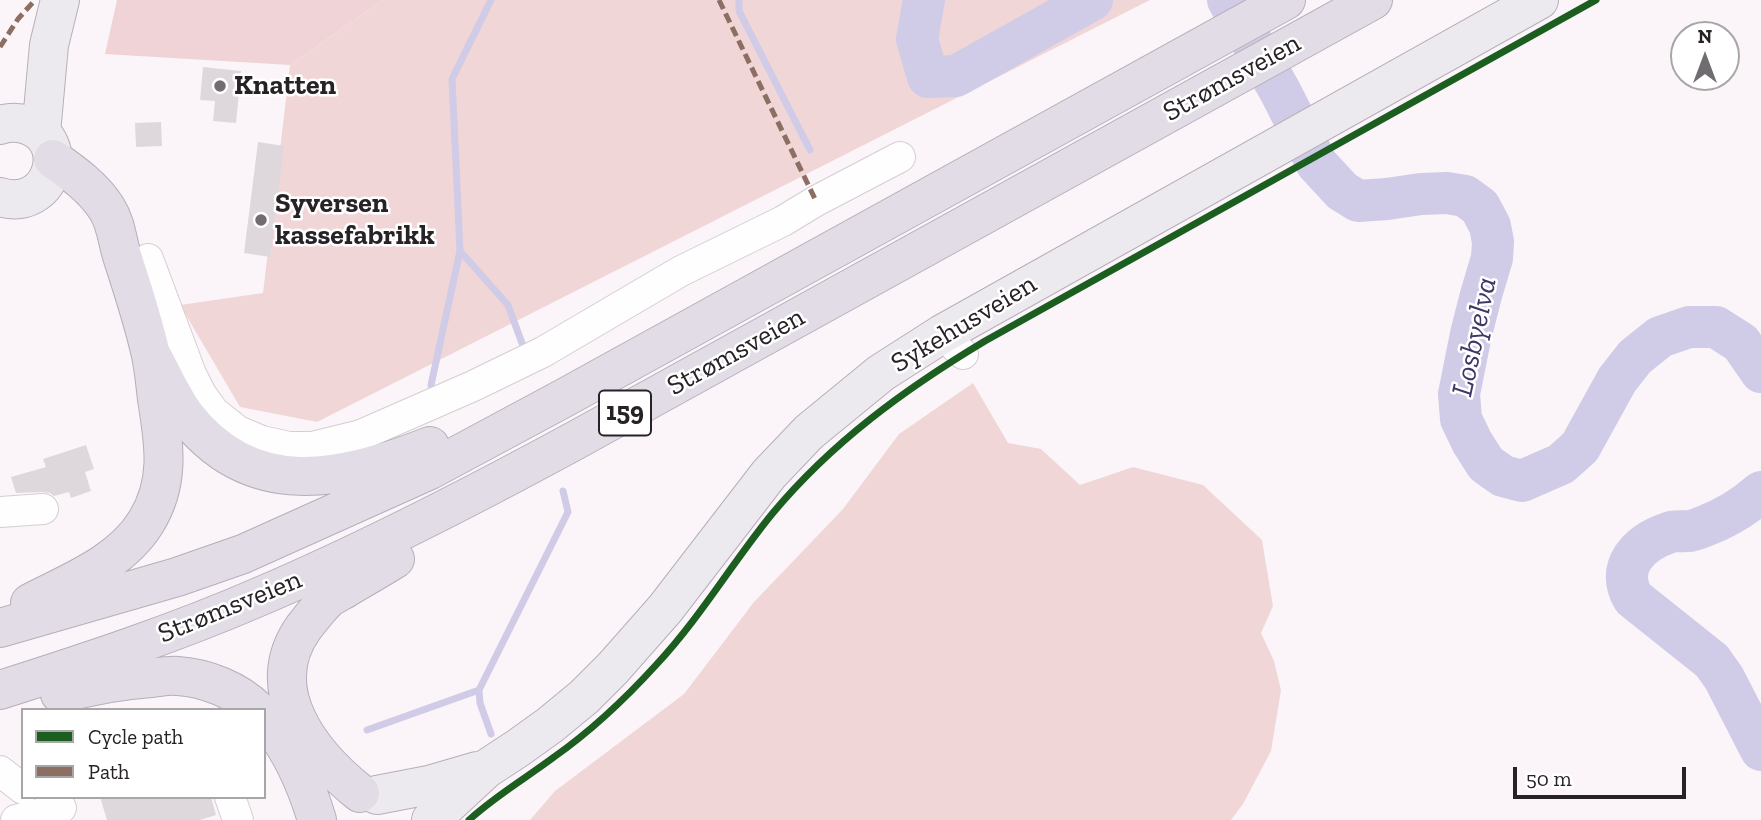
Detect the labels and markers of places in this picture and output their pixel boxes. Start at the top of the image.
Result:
place label: Knatten [234,69,336,103]
marker: Knatten [212,78,228,94]
place label: Syversen kassefabrikk [275,187,435,253]
marker: Syversen kassefabrikk [253,212,269,228]

